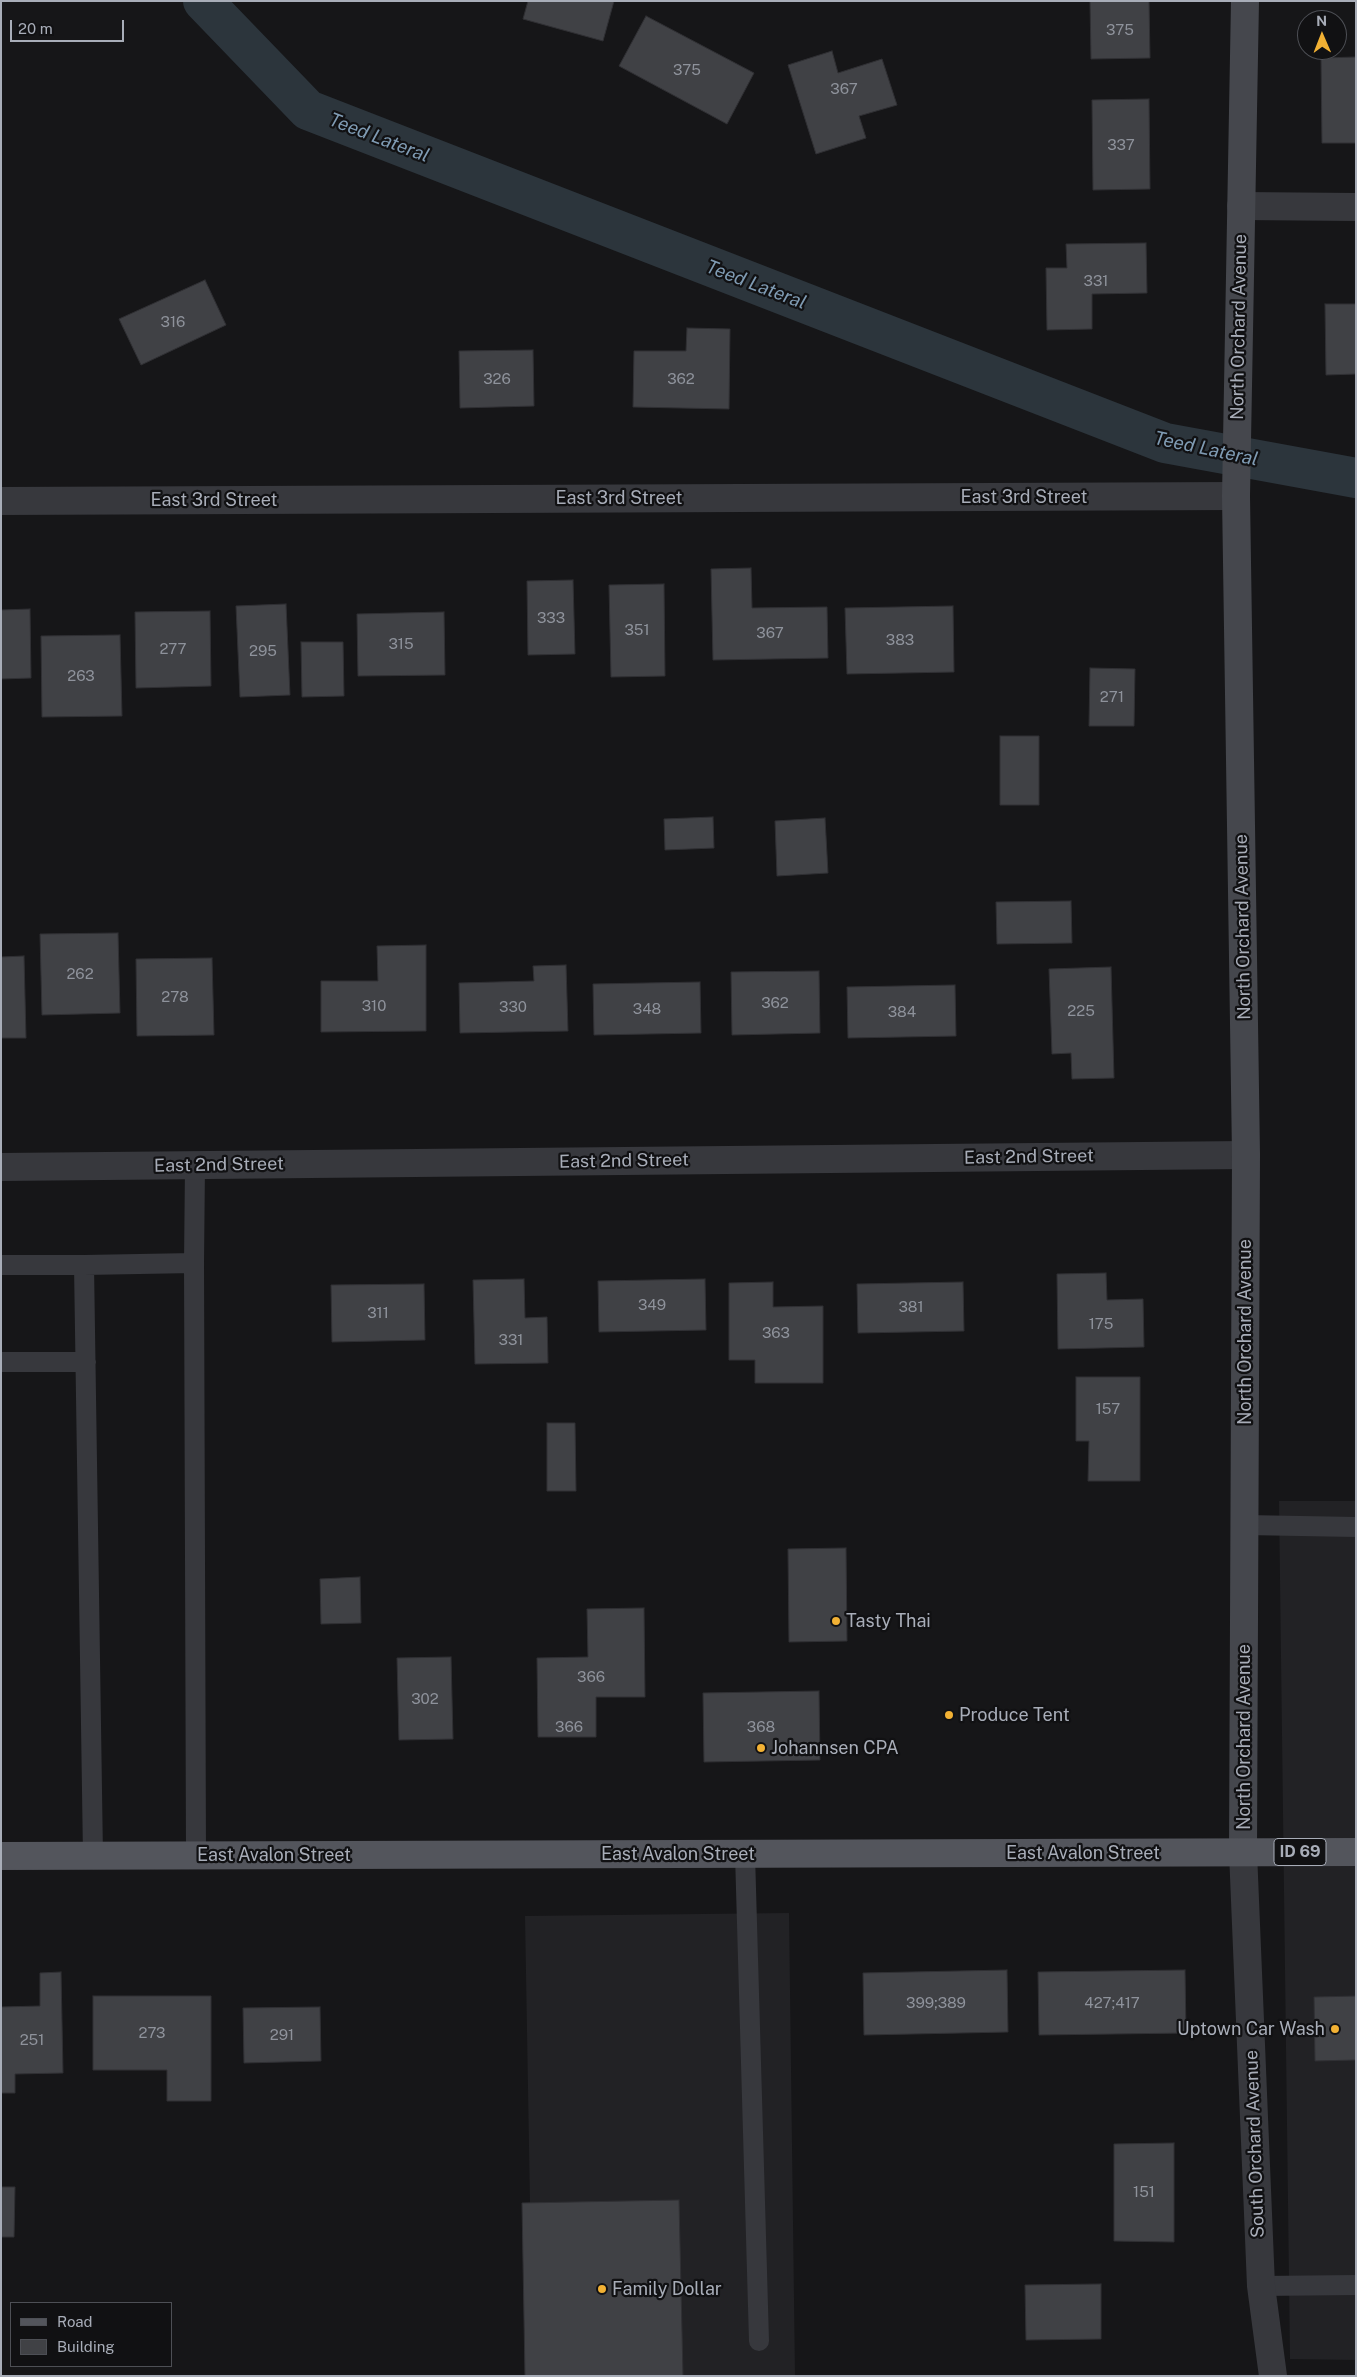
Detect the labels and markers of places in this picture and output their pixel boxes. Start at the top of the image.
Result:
place label: Tasty Thai [846,1610,931,1632]
marker: Tasty Thai [830,1615,842,1627]
place label: Produce Tent [959,1704,1070,1726]
marker: Produce Tent [943,1709,955,1721]
place label: Johannsen CPA [771,1737,899,1759]
marker: Johannsen CPA [755,1742,767,1754]
place label: Uptown Car Wash [1177,2018,1325,2040]
marker: Uptown Car Wash [1329,2023,1341,2035]
place label: Family Dollar [612,2278,722,2300]
marker: Family Dollar [596,2283,608,2295]

